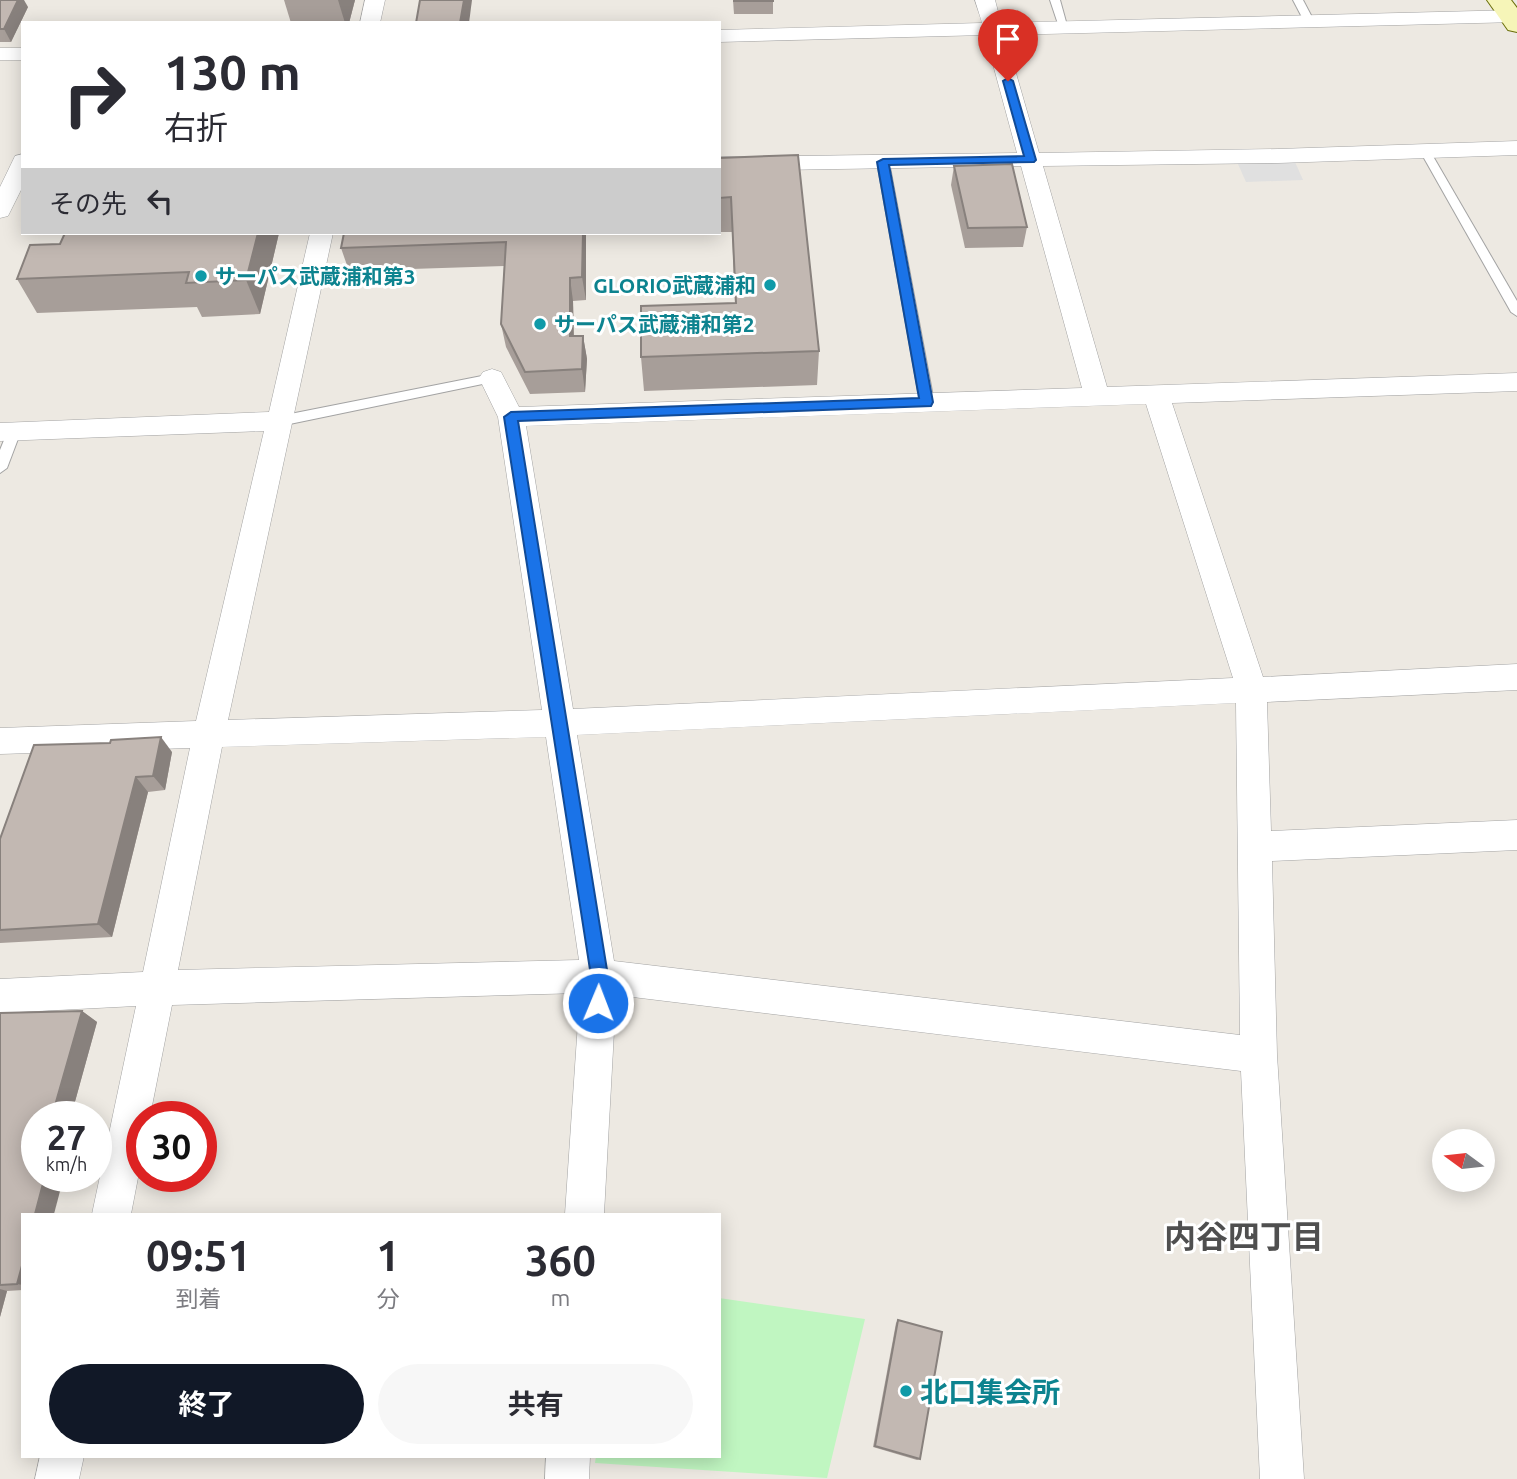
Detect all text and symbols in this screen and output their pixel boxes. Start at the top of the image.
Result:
pin [978,9,1038,81]
icon: arrive [989,20,1027,58]
text: 130 m [164,44,301,99]
icon: right [49,49,140,140]
text: 右折 [164,109,228,145]
icon: left [141,182,179,220]
text: その先 [49,189,127,218]
place label: サーパス武蔵浦和第3 [215,264,416,288]
marker: サーパス武蔵浦和第3 [193,268,209,284]
place label: GLORIO武蔵浦和 [593,273,756,297]
marker: GLORIO武蔵浦和 [762,277,778,293]
place label: サーパス武蔵浦和第2 [554,312,755,336]
marker: サーパス武蔵浦和第2 [532,316,548,332]
position arrow [561,966,635,1040]
speed limit sign: 30 [126,1101,217,1192]
text: 27 [47,1117,86,1157]
north arrow [1432,1129,1494,1192]
map controls [1432,1129,1495,1192]
text: km/h [46,1154,87,1174]
district label: 内谷四丁目 [1164,1218,1324,1254]
text: 09:51 [146,1232,251,1279]
text: 1 [376,1232,400,1279]
text: 360 [525,1237,596,1284]
text: m [551,1285,570,1310]
text: 到着 [176,1286,222,1311]
text: 分 [377,1286,400,1311]
button: 終了 [49,1364,364,1444]
button: 共有 [378,1364,693,1444]
place label: 北口集会所 [920,1376,1060,1407]
marker: 北口集会所 [898,1383,914,1399]

